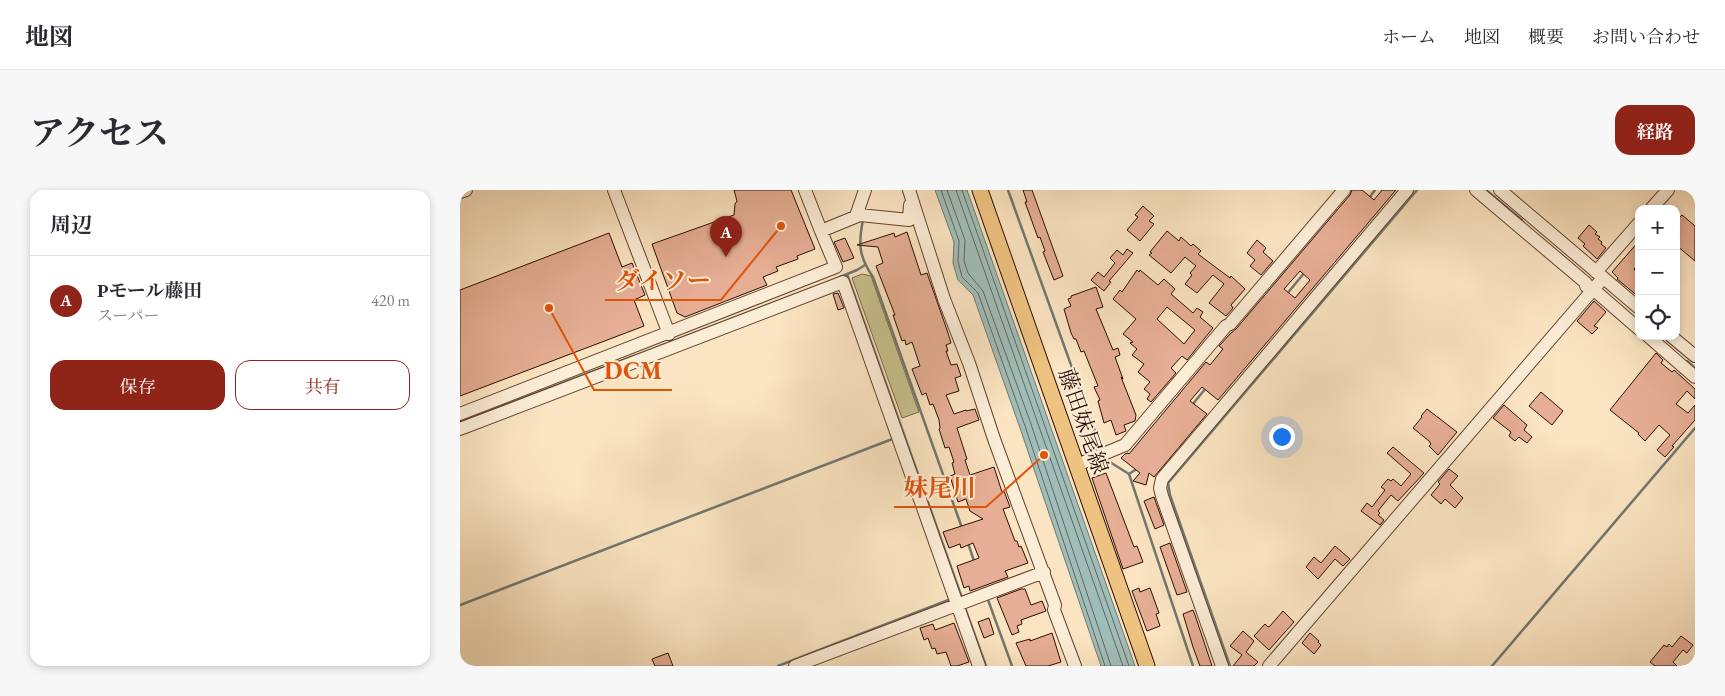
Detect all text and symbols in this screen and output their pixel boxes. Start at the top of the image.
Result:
text: 地図 [25,21,73,52]
text: ホーム [1382,25,1436,48]
text: 地図 [1464,25,1500,48]
text: 概要 [1528,25,1564,48]
text: お問い合わせ [1592,25,1700,48]
button: 経路 [1615,105,1695,155]
text: アクセス [30,110,169,155]
map controls [1635,205,1680,340]
button: + [1635,205,1680,250]
text: 周辺 [50,211,92,238]
pin: A [710,216,742,257]
button: − [1635,250,1680,295]
callout: ダイソー [605,261,721,300]
text: ダイソー [615,265,711,296]
text: Pモール藤田 [97,278,202,303]
text: A [60,290,72,311]
text: 420 m [371,290,410,311]
button: locate [1635,295,1680,340]
text: スーパー [97,305,159,326]
callout: DCM [594,351,672,390]
text: DCM [604,355,662,386]
button: 保存 [50,360,225,410]
button: 共有 [235,360,410,410]
street label: 藤田妹尾線 [1052,364,1115,478]
your location [1269,424,1295,450]
callout: 妹尾川 [894,468,986,507]
text: 妹尾川 [904,472,976,503]

